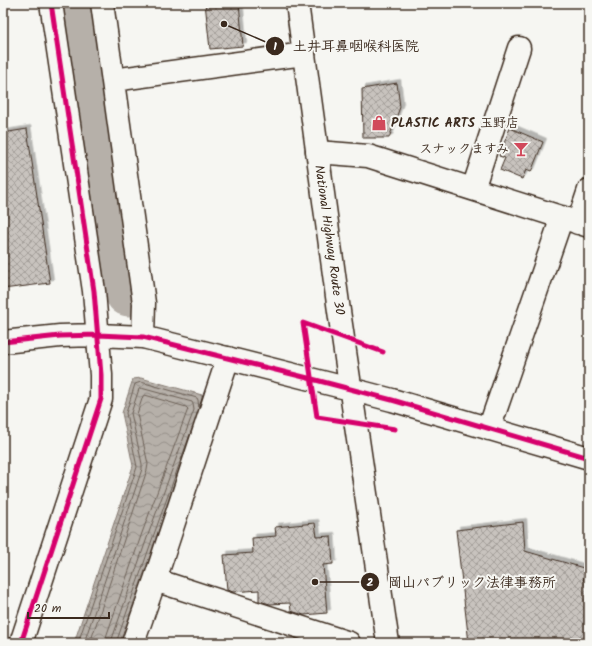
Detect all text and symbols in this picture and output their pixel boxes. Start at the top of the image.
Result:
callout: 土井耳鼻咽喉科医院 [265,33,427,59]
text: 土井耳鼻咽喉科医院 [293,36,419,58]
text: 1 [273,37,277,56]
place label: PLASTIC ARTS 玉野店 [391,113,519,134]
shop icon: PLASTIC ARTS 玉野店 [370,114,388,132]
place label: スナックますみ [419,139,509,160]
bar icon: スナックますみ [512,140,530,158]
street label: National Highway Route 30 [308,164,350,317]
callout: 岡山パブリック法律事務所 [360,569,564,595]
text: 岡山パブリック法律事務所 [388,572,556,594]
text: 2 [367,573,374,592]
scale bar [28,594,109,620]
text: 20 m [34,599,62,618]

